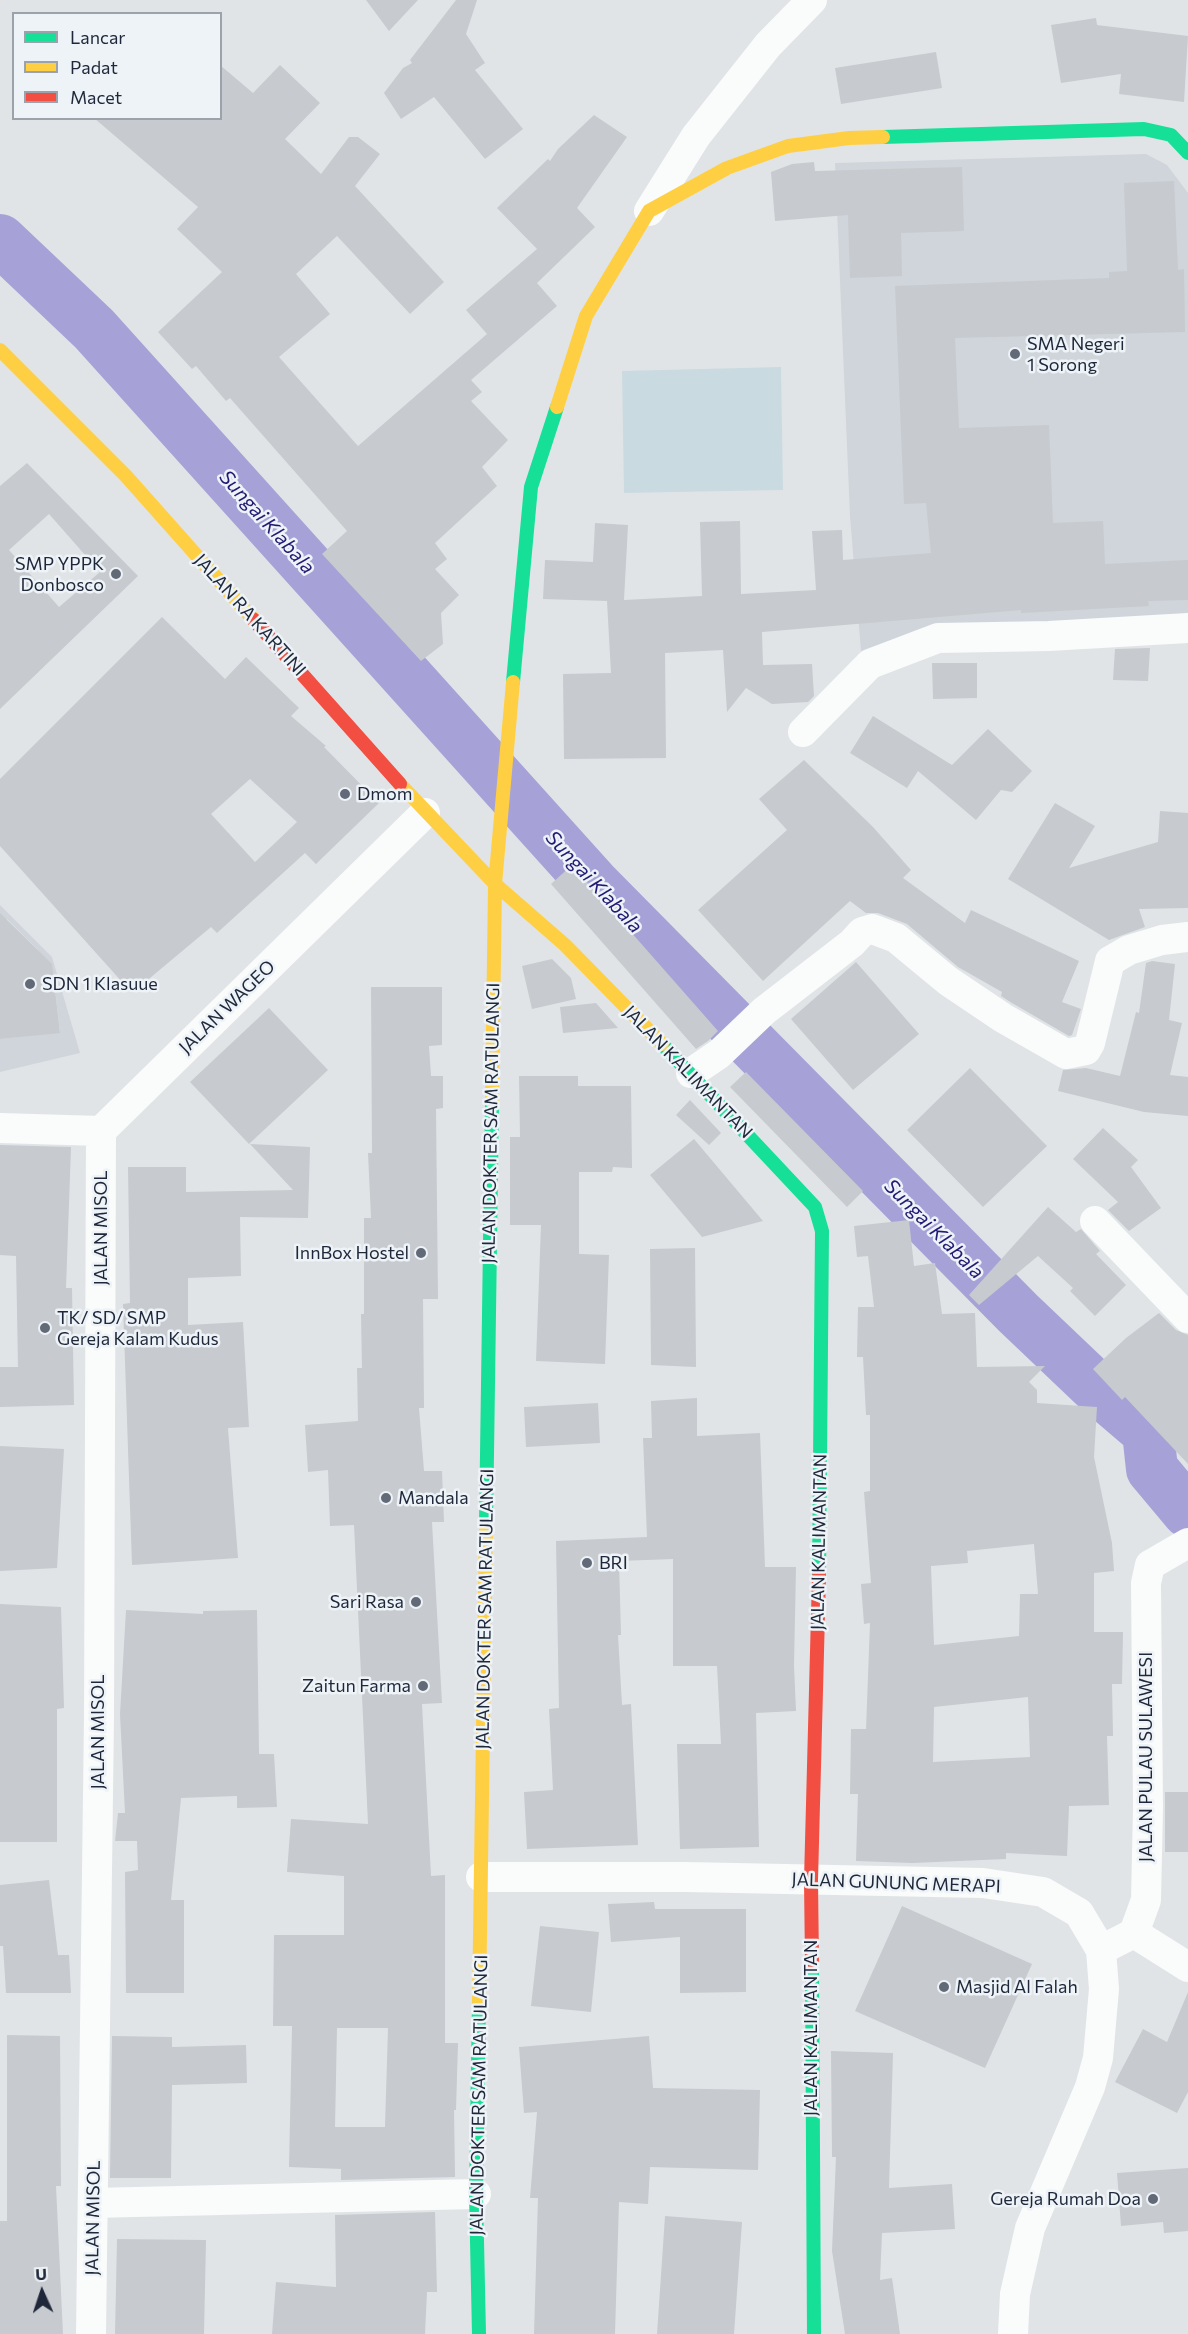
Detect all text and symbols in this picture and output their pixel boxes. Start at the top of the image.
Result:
legend [12,12,222,120]
text: Lancar [70,26,126,48]
text: Padat [70,56,118,78]
text: Macet [70,86,122,108]
place label: SMA Negeri 1 Sorong [1027,333,1125,376]
marker: SMA Negeri 1 Sorong [1008,347,1022,361]
water label: Sungai Klabala [214,465,320,579]
street label: JALAN RA KARTINI [190,550,310,680]
place label: SMP YPPK Donbosco [15,553,104,596]
marker: SMP YPPK Donbosco [109,567,123,581]
place label: Dmom [357,783,412,805]
marker: Dmom [338,787,352,801]
water label: Sungai Klabala [540,826,648,938]
street label: JALAN WAGEO [175,956,279,1058]
place label: SDN 1 Klasuue [42,973,158,995]
marker: SDN 1 Klasuue [23,977,37,991]
street label: JALAN DOKTER SAM RATULANGI [478,982,504,1264]
street label: JALAN KALIMANTAN [619,1001,757,1143]
street label: JALAN MISOL [90,1170,112,1286]
water label: Sungai Klabala [879,1174,989,1284]
place label: InnBox Hostel [295,1242,409,1264]
marker: InnBox Hostel [414,1246,428,1260]
place label: TK/ SD/ SMP Gereja Kalam Kudus [57,1307,219,1350]
marker: TK/ SD/ SMP Gereja Kalam Kudus [38,1321,52,1335]
street label: JALAN KALIMANTAN [807,1454,831,1630]
street label: JALAN DOKTER SAM RATULANGI [472,1468,498,1750]
place label: Mandala [398,1487,469,1509]
marker: Mandala [379,1491,393,1505]
place label: BRI [599,1552,628,1574]
marker: BRI [580,1556,594,1570]
place label: Sari Rasa [330,1591,404,1613]
marker: Sari Rasa [409,1595,423,1609]
street label: JALAN PULAU SULAWESI [1135,1652,1157,1862]
street label: JALAN MISOL [87,1674,109,1790]
place label: Zaitun Farma [302,1675,411,1697]
marker: Zaitun Farma [416,1679,430,1693]
street label: JALAN GUNUNG MERAPI [791,1869,1001,1897]
street label: JALAN KALIMANTAN [800,1940,822,2116]
street label: JALAN DOKTER SAM RATULANGI [466,1954,492,2236]
place label: Masjid Al Falah [956,1976,1078,1998]
marker: Masjid Al Falah [937,1980,951,1994]
street label: JALAN MISOL [81,2160,105,2276]
place label: Gereja Rumah Doa [990,2188,1141,2210]
marker: Gereja Rumah Doa [1146,2192,1160,2206]
north arrow [12,2262,72,2322]
text: U [35,2264,47,2283]

